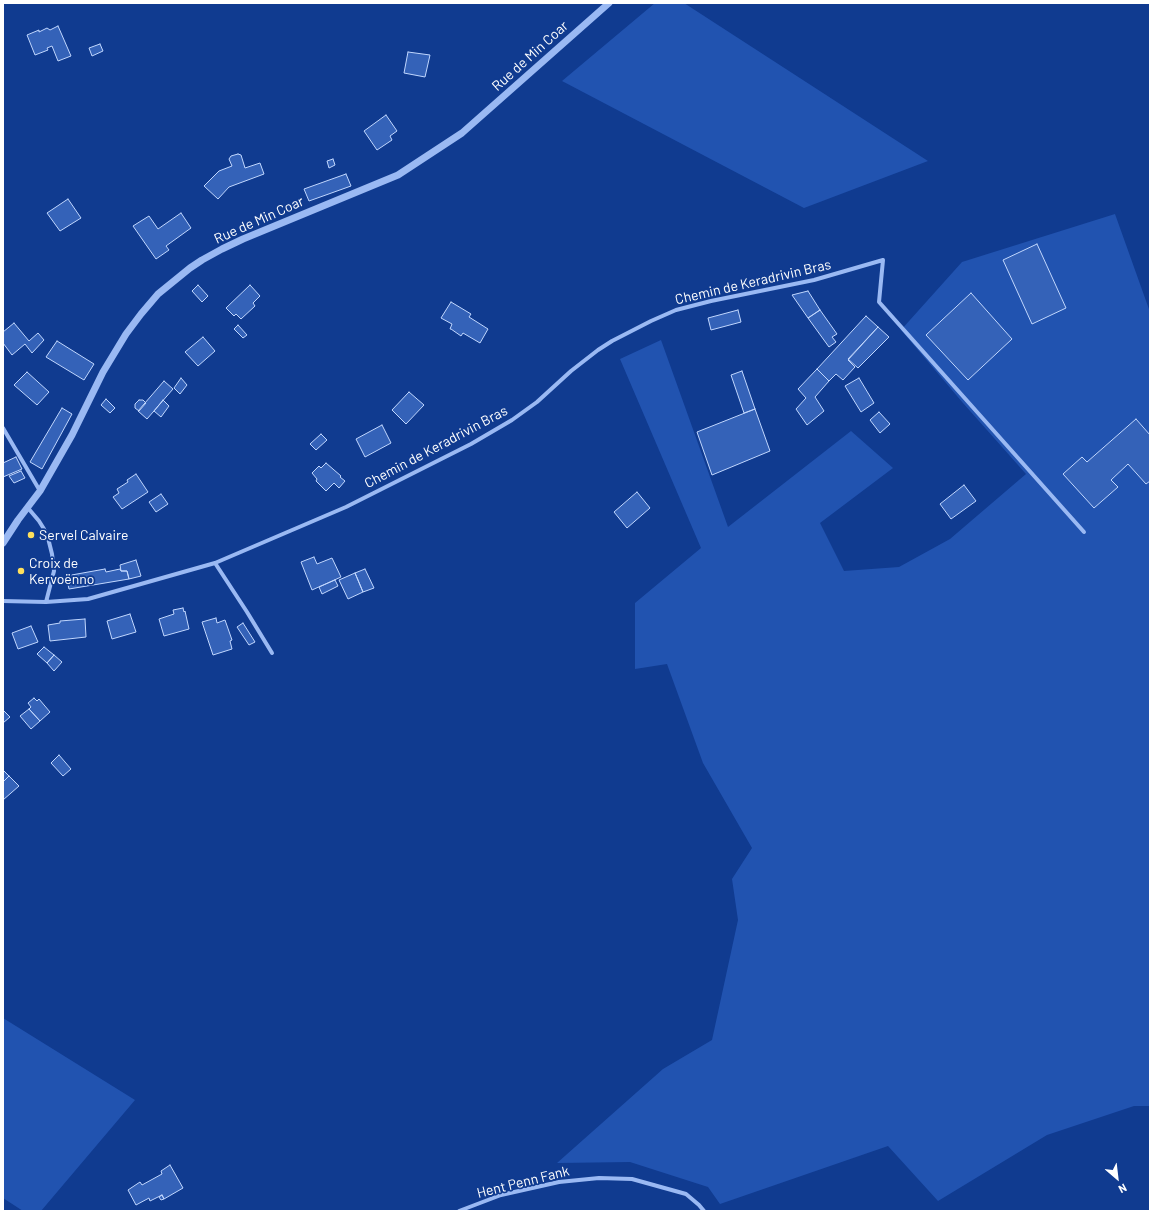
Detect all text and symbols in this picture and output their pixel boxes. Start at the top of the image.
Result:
street label: Rue de Min Coar [489,17,571,95]
street label: Rue de Min Coar [211,193,307,247]
street label: Chemin de Keradrivin Bras [673,256,833,308]
street label: Chemin de Keradrivin Bras [362,402,510,492]
place label: Servel Calvaire [39,527,129,543]
marker: Servel Calvaire [26,530,36,540]
place label: Croix de Kervoënno [29,555,94,588]
marker: Croix de Kervoënno [16,566,26,576]
north arrow [1097,1158,1137,1198]
street label: Hent Penn Fank [475,1162,571,1202]
text: N [1117,1182,1129,1196]

